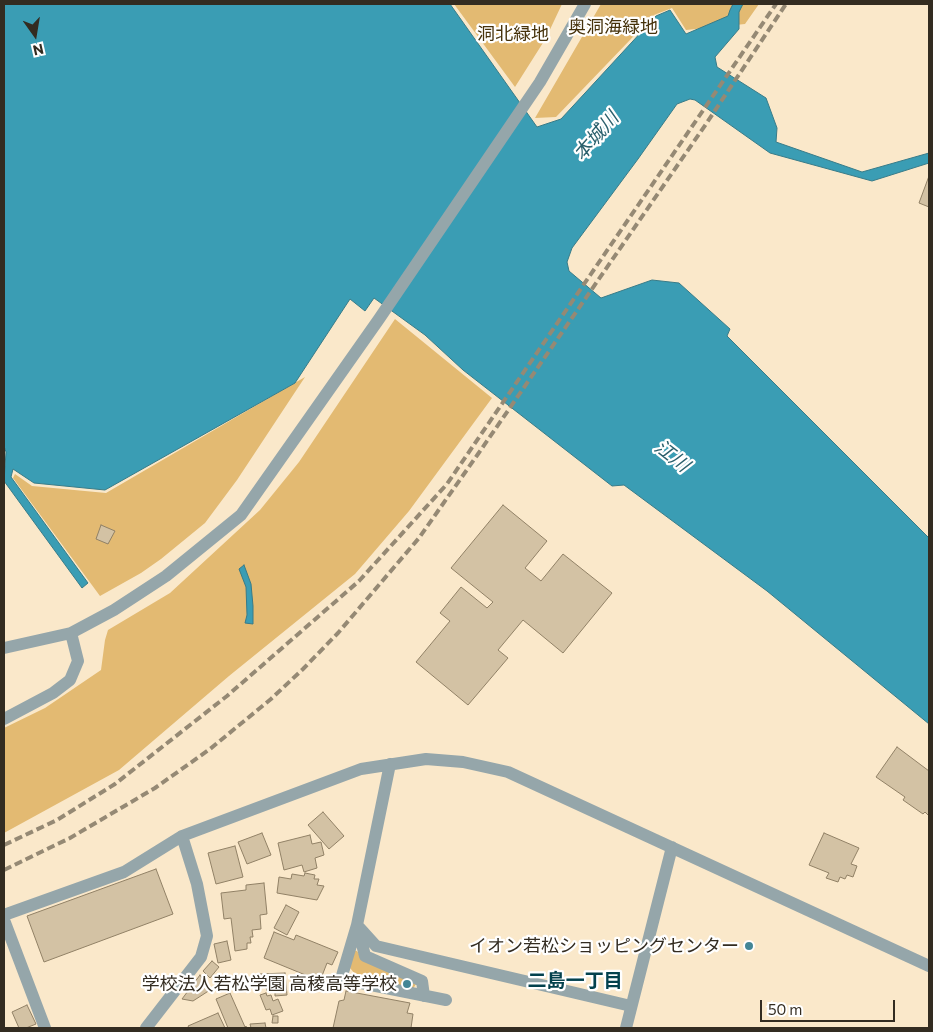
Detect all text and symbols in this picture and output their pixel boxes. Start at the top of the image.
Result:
north arrow [10,10,60,60]
park label: 奥洞海緑地 [568,16,658,38]
park label: 洞北緑地 [477,23,549,45]
text: N [31,41,46,60]
water label: 本城川 [569,107,623,165]
water label: 江川 [650,435,694,477]
place label: イオン若松ショッピングセンター [469,935,739,957]
marker: イオン若松ショッピングセンター [743,940,755,952]
district label: 二島一丁目 [528,970,622,992]
place label: 学校法人若松学園 高稜高等学校 [142,973,397,995]
marker: 学校法人若松学園 高稜高等学校 [401,978,413,990]
scale bar [763,990,898,1022]
text: 50 m [768,1000,802,1018]

